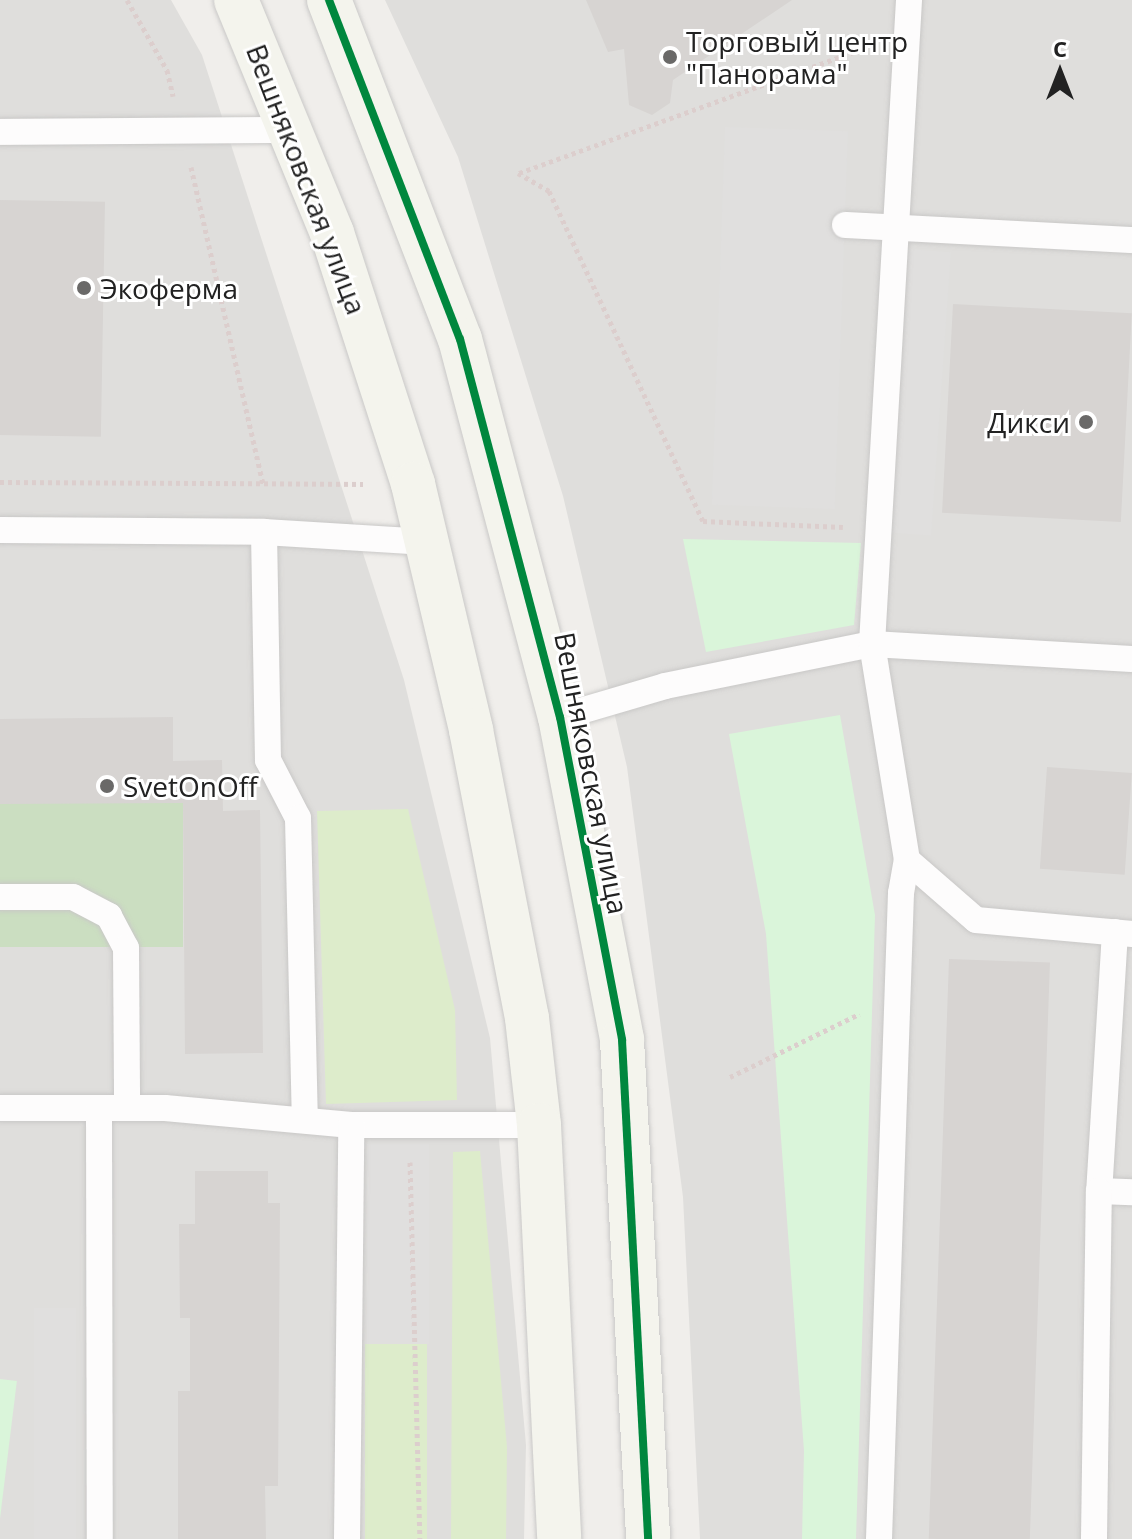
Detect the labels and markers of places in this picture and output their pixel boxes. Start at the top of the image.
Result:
place label: Торговый центр "Панорама" [686,24,908,90]
marker: Торговый центр "Панорама" [661,48,679,66]
place label: Экоферма [100,271,238,305]
marker: Экоферма [75,279,93,297]
place label: Дикси [987,405,1070,439]
marker: Дикси [1077,413,1095,431]
place label: SvetOnOff [123,769,258,803]
marker: SvetOnOff [98,777,116,795]

